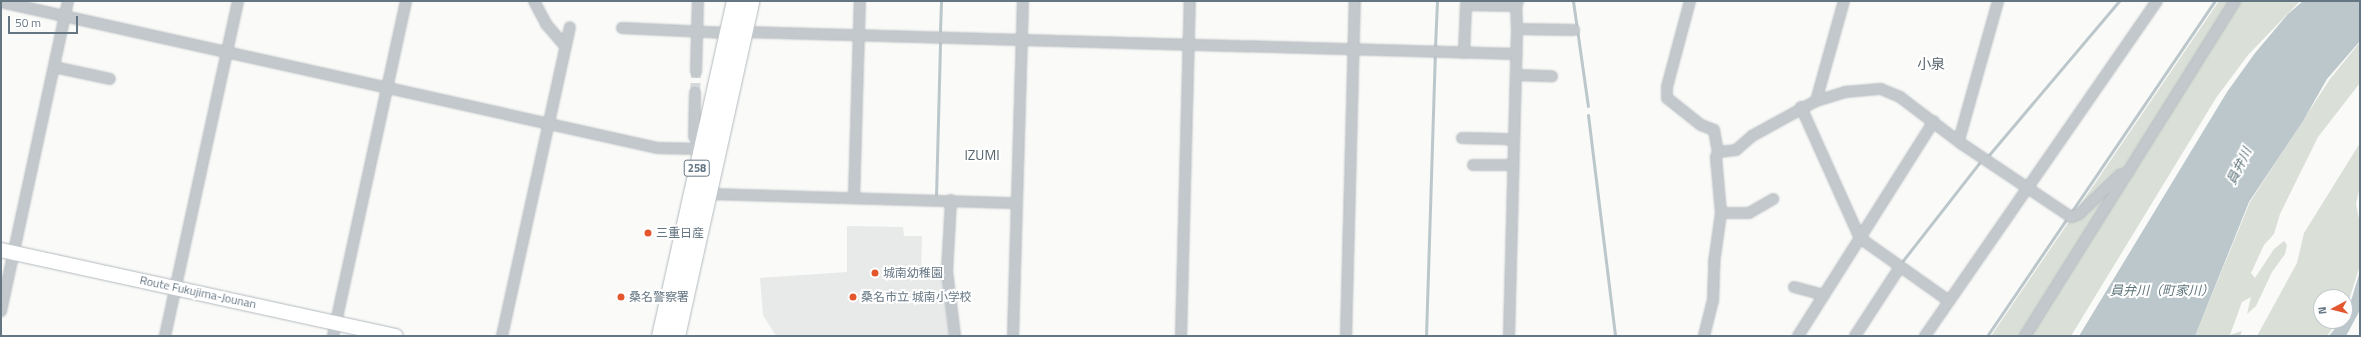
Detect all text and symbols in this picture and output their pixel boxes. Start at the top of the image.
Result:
scale bar [10,8,80,34]
text: 50 m [15,13,41,32]
district label: 小泉 [1917,56,1945,72]
water label: 員弁川 [2223,145,2255,187]
district label: IZUMI [962,147,1002,163]
road number: 258 [683,159,711,177]
place label: 三重日産 [656,226,704,240]
marker: 三重日産 [643,228,653,238]
place label: 城南幼稚園 [883,266,943,280]
marker: 城南幼稚園 [870,268,880,278]
street label: Route Fukujima-Jounan [138,273,258,311]
water label: 員弁川（町家川） [2110,282,2214,298]
north arrow [2313,289,2353,329]
place label: 桑名警察署 [629,290,689,304]
place label: 桑名市立 城南小学校 [861,290,972,304]
marker: 桑名警察署 [616,292,626,302]
marker: 桑名市立 城南小学校 [848,292,858,302]
text: N [2314,306,2330,315]

